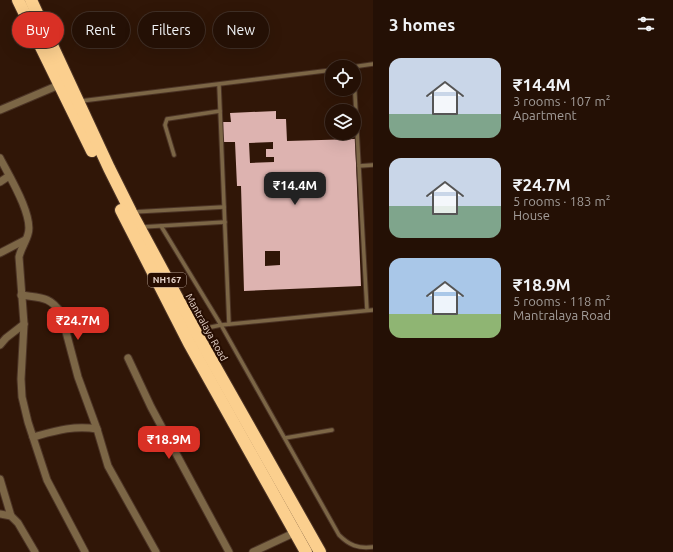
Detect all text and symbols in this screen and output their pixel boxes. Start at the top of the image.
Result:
chip: Buy [12,12,64,48]
chip: Rent [72,12,130,48]
chip: Filters [138,12,205,48]
chip: New [213,12,269,48]
icon: filters [635,13,657,35]
text: 3 homes [389,15,455,34]
map controls [325,60,361,140]
button: locate [325,60,361,96]
icon: home [421,74,469,122]
text: ₹14.4M [513,75,571,94]
text: 3 rooms · 107 m² [513,94,610,108]
button: layers [325,104,361,140]
text: Apartment [513,108,577,122]
pin: ₹14.4M [262,172,328,206]
icon: home [421,174,469,222]
text: ₹24.7M [513,175,571,194]
text: ₹14.4M [273,178,317,192]
text: 5 rooms · 183 m² [513,194,610,208]
text: House [513,208,550,222]
road number: NH167 [148,273,186,287]
icon: home [421,274,469,322]
text: ₹18.9M [513,275,571,294]
street label: Mantralaya Road [183,292,230,363]
text: 5 rooms · 118 m² [513,294,610,308]
pin: ₹24.7M [45,307,111,341]
text: Mantralaya Road [513,308,611,322]
text: ₹24.7M [56,313,100,327]
pin: ₹18.9M [136,426,202,460]
text: ₹18.9M [147,432,191,446]

